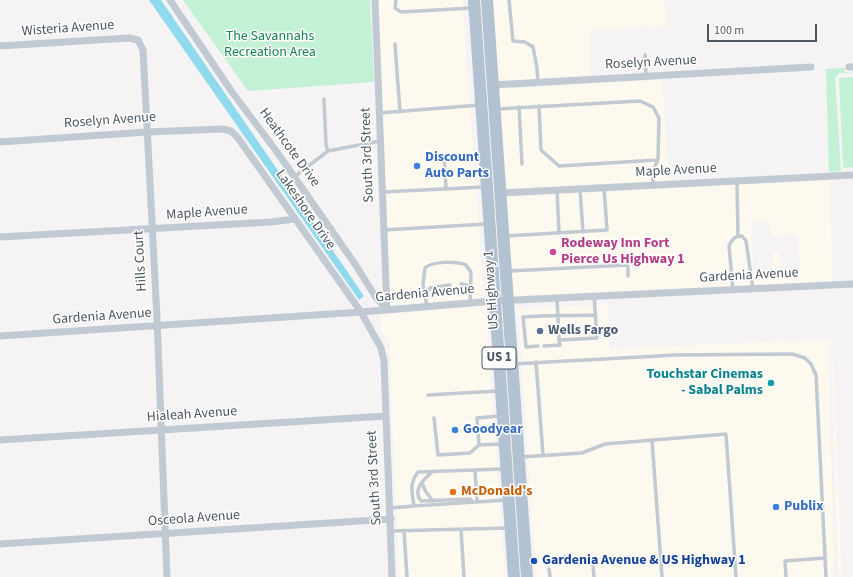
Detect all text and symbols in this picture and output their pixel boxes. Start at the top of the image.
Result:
scale bar [709,16,819,42]
street label: Wisteria Avenue [21,17,115,41]
text: 100 m [714,22,744,39]
park label: The Savannahs Recreation Area [224,29,316,62]
street label: Roselyn Avenue [605,52,697,74]
street label: Heathcote Drive [255,105,323,191]
street label: South 3rd Street [358,107,378,203]
street label: Roselyn Avenue [64,109,156,133]
place label: Discount Auto Parts [425,150,489,182]
street label: Maple Avenue [635,160,717,182]
marker: Discount Auto Parts [412,161,422,171]
street label: Lakeshore Drive [271,167,339,253]
street label: Maple Avenue [166,202,248,224]
street label: Hills Court [131,230,151,292]
place label: Rodeway Inn Fort Pierce Us Highway 1 [561,236,685,268]
marker: Rodeway Inn Fort Pierce Us Highway 1 [548,247,558,257]
street label: US Highway 1 [481,250,503,330]
street label: Gardenia Avenue [699,265,799,287]
street label: Gardenia Avenue [375,281,475,307]
street label: Gardenia Avenue [52,305,152,329]
place label: Wells Fargo [548,323,618,339]
marker: Wells Fargo [535,326,545,336]
road number: US 1 [482,347,516,369]
place label: Touchstar Cinemas - Sabal Palms [646,367,763,400]
marker: Touchstar Cinemas - Sabal Palms [766,378,776,388]
street label: Hialeah Avenue [146,403,238,427]
place label: Goodyear [463,422,523,438]
marker: Goodyear [450,425,460,435]
street label: South 3rd Street [364,430,386,526]
place label: McDonald's [461,484,532,500]
marker: McDonald's [448,487,458,497]
place label: Publix [784,499,823,515]
marker: Publix [771,502,781,512]
street label: Osceola Avenue [147,507,241,531]
place label: Gardenia Avenue & US Highway 1 [542,553,746,569]
marker: Gardenia Avenue & US Highway 1 [529,556,539,566]

